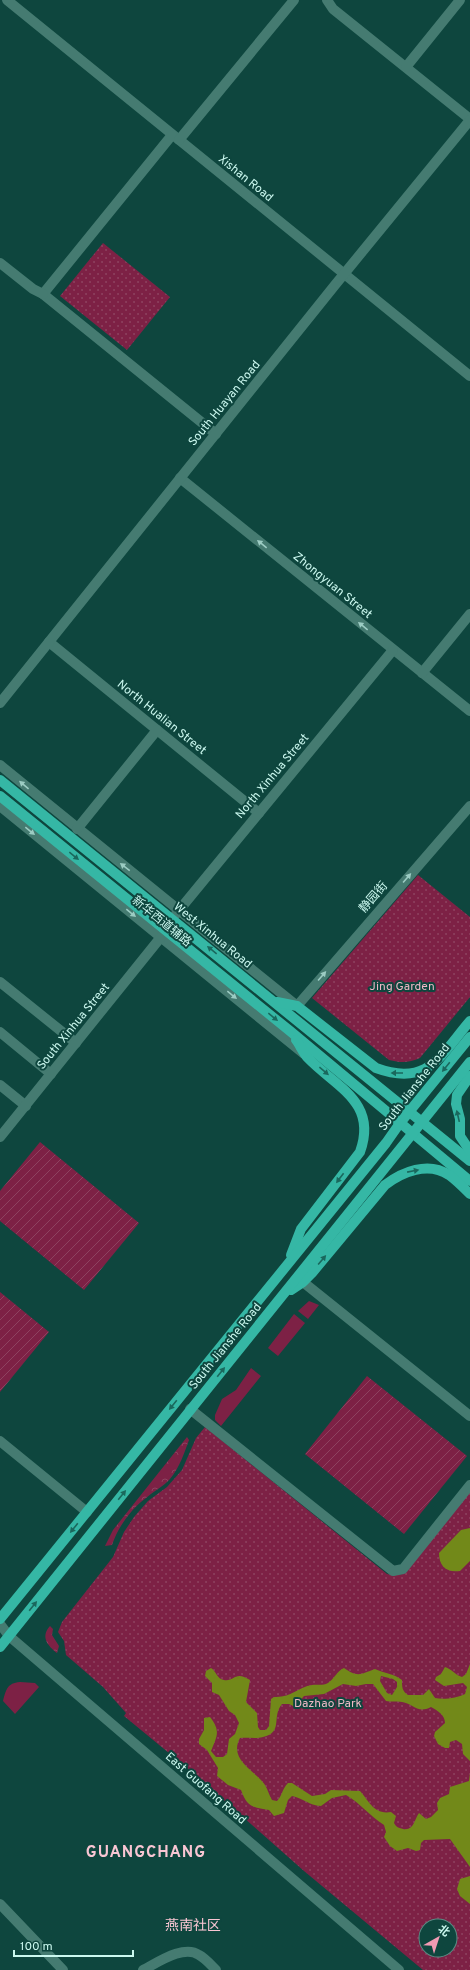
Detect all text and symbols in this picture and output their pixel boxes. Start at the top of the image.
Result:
street label: Xishan Road [215,152,276,206]
street label: South Huayan Road [185,357,264,450]
one-way arrow [256,540,267,549]
street label: Zhongyuan Street [289,549,375,623]
one-way arrow [357,621,368,630]
street label: North Hualian Street [113,677,209,759]
street label: North Xinhua Street [232,731,313,823]
one-way arrow [19,781,29,790]
one-way arrow [25,827,36,835]
one-way arrow [68,852,79,860]
one-way arrow [120,863,130,871]
one-way arrow [403,873,412,883]
street label: 静园街 [356,879,392,916]
street label: 新华西道辅路 [128,893,194,951]
street label: West Xinhua Road [170,899,255,972]
one-way arrow [126,909,137,917]
one-way arrow [206,946,217,955]
one-way arrow [318,971,327,982]
park label: Jing Garden [369,979,435,995]
street label: South Xinhua Street [34,980,114,1073]
one-way arrow [226,991,237,1000]
one-way arrow [268,1012,279,1021]
street label: South Jianshe Road [376,1041,454,1135]
one-way arrow [441,1062,450,1073]
one-way arrow [318,1066,329,1075]
one-way arrow [390,1070,403,1076]
one-way arrow [455,1109,461,1122]
one-way arrow [407,1167,419,1173]
one-way arrow [336,1173,344,1184]
one-way arrow [318,1255,327,1266]
street label: South Jianshe Road [186,1300,266,1393]
one-way arrow [216,1367,225,1377]
one-way arrow [169,1400,178,1410]
one-way arrow [117,1490,126,1501]
one-way arrow [69,1522,78,1533]
one-way arrow [29,1601,38,1611]
park label: Dazhao Park [294,1696,362,1712]
street label: East Guofang Road [161,1749,249,1828]
district label: GUANGCHANG [86,1843,206,1863]
district label: 燕南社区 [165,1918,221,1935]
north arrow [418,1918,458,1958]
text: 北 [435,1922,452,1940]
scale bar [14,1932,133,1958]
text: 100 m [20,1939,53,1955]

